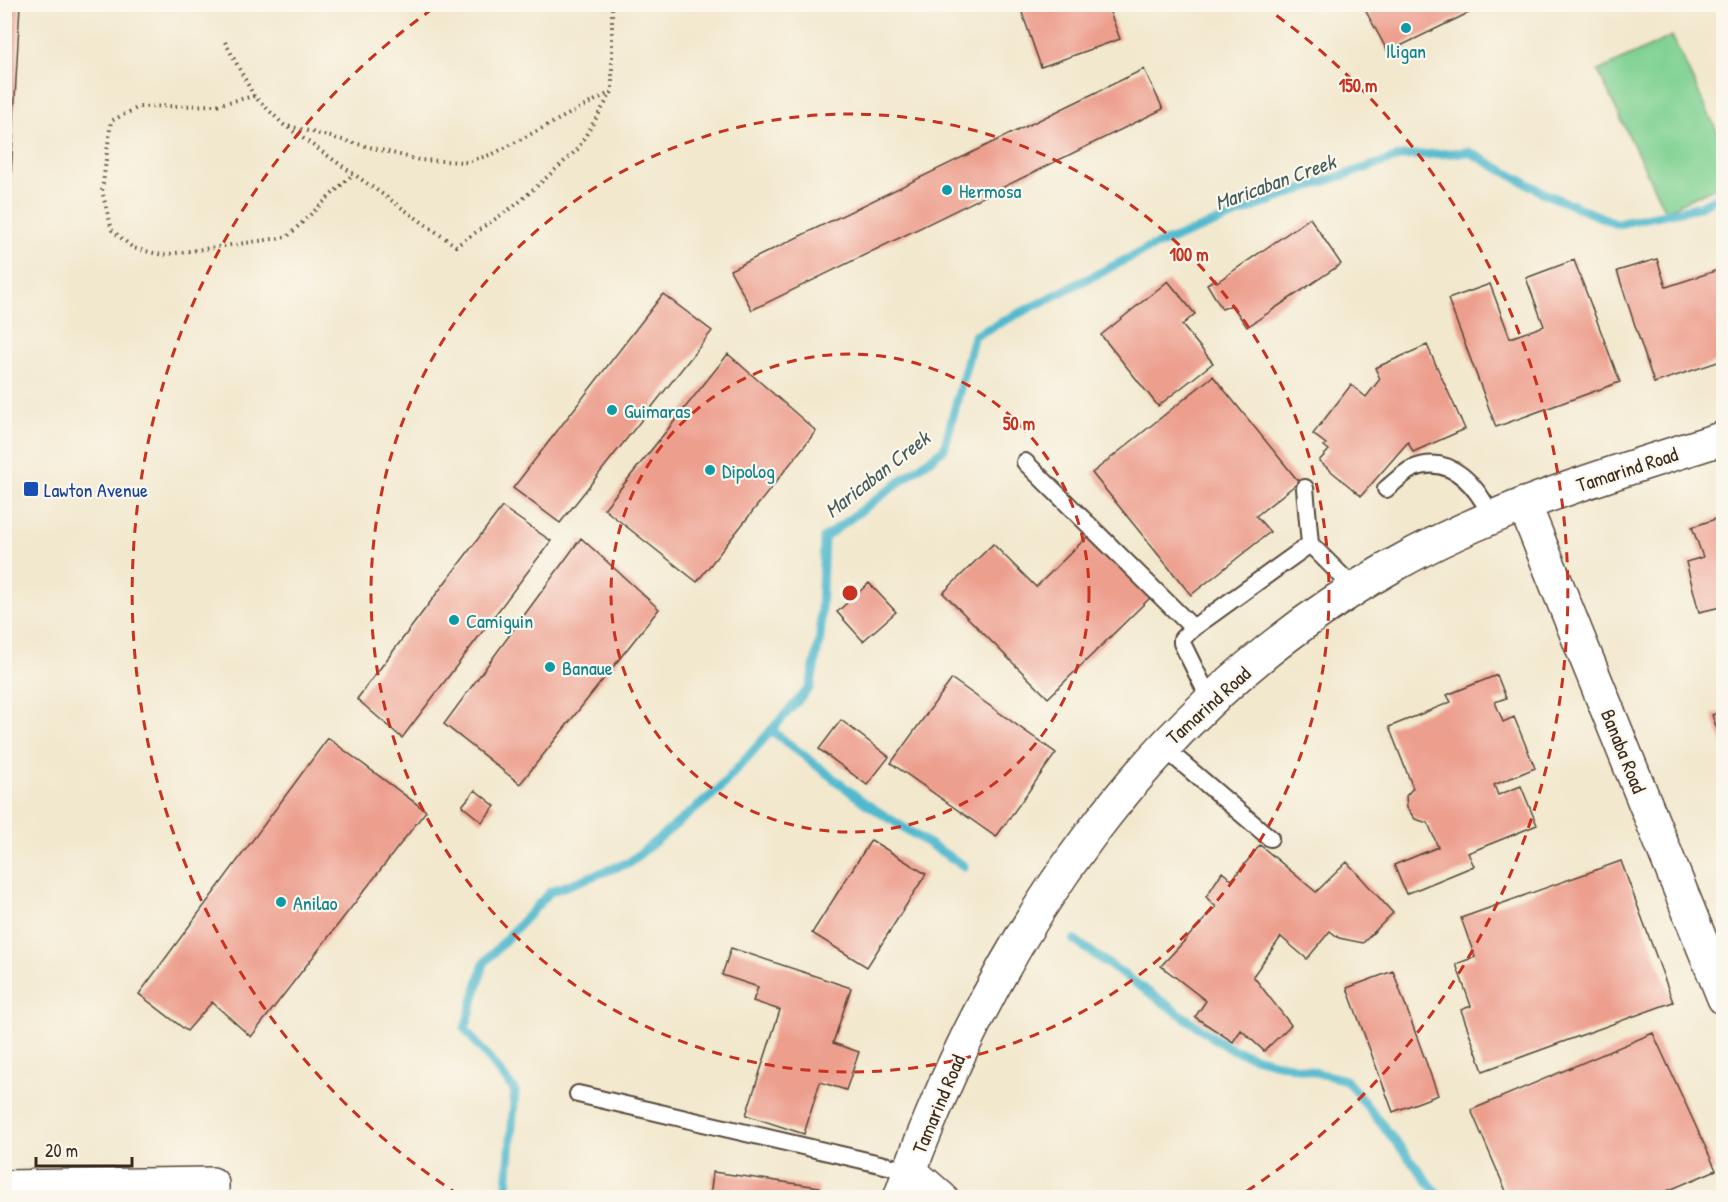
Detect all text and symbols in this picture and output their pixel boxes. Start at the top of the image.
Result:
marker: Iligan [1399,21,1413,35]
place label: Iligan [1386,37,1426,64]
text: 150 m [1339,73,1377,98]
water label: Maricaban Creek [1211,146,1341,217]
place label: Hermosa [959,177,1021,204]
marker: Hermosa [940,183,954,197]
text: 100 m [1169,242,1209,267]
place label: Guimaras [624,397,691,424]
marker: Guimaras [605,403,619,417]
text: 50 m [1003,411,1035,436]
water label: Maricaban Creek [818,422,937,524]
street label: Tamarind Road [1573,440,1681,498]
place label: Dipolog [722,457,775,484]
marker: Dipolog [703,463,717,477]
place label: Lawton Avenue [44,476,148,503]
marker: Lawton Avenue [22,480,40,498]
centre of rings [840,583,860,603]
place label: Camiguin [466,607,533,634]
marker: Camiguin [447,613,461,627]
place label: Banaue [562,654,613,681]
marker: Banaue [543,660,557,674]
street label: Tamarind Road [1160,660,1256,750]
street label: Banaba Road [1595,705,1653,797]
place label: Anilao [293,889,338,916]
marker: Anilao [274,895,288,909]
street label: Tamarind Road [905,1050,971,1158]
scale bar [36,1130,132,1168]
text: 20 m [45,1138,78,1163]

